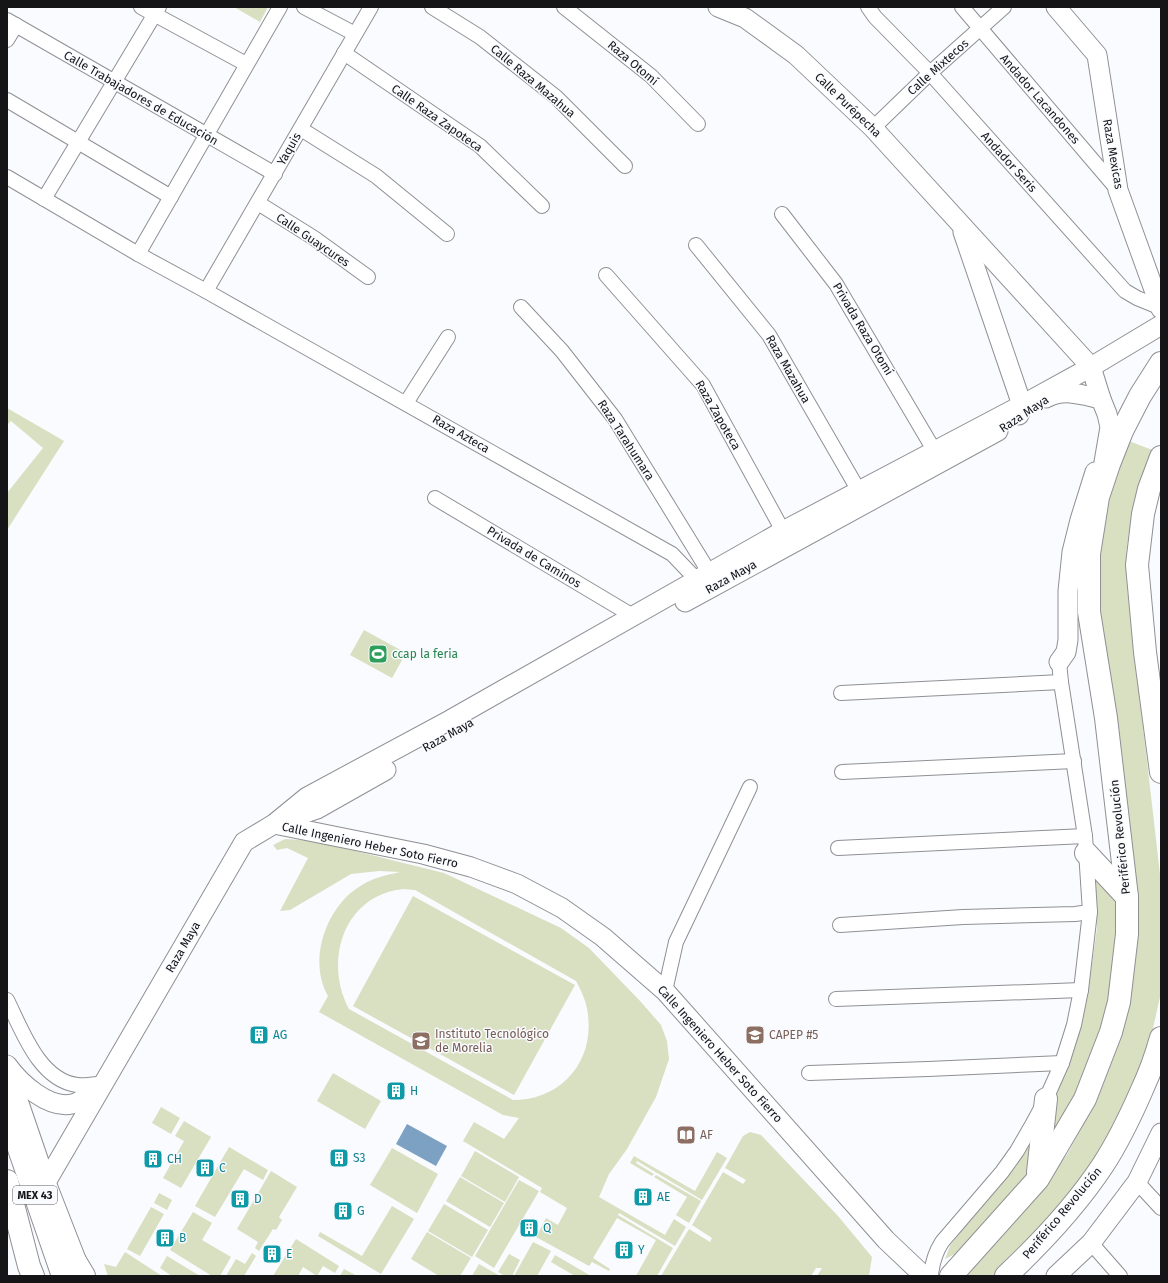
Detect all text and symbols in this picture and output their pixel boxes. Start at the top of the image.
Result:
street label: Calle Mixtecos [905,36,972,98]
street label: Raza Otomí [605,38,662,89]
street label: Calle Raza Mazahua [488,42,578,120]
street label: Calle Trabajadores de Educación [61,48,221,148]
street label: Andador Lacandones [997,51,1083,147]
street label: Calle Purépecha [812,70,884,140]
street label: Calle Raza Zapoteca [389,81,485,155]
street label: Raza Mexicas [1100,118,1126,191]
street label: Andador Seris [978,129,1040,195]
street label: Yaquis [274,130,304,168]
street label: Calle Guaycures [274,210,353,270]
street label: Privada Raza Otomí [830,280,896,378]
street label: Raza Mazahua [763,332,813,406]
street label: Raza Zapoteca [692,378,744,452]
street label: Raza Maya [997,392,1051,436]
street label: Raza Tarahumara [595,397,657,483]
street label: Raza Azteca [430,412,492,456]
street label: Privada de Caminos [484,523,584,591]
street label: Raza Maya [703,557,759,597]
sports icon: ccap la feria [367,643,389,665]
place label: ccap la feria [392,647,458,661]
street label: Raza Maya [420,715,476,755]
street label: Periférico Revolución [1107,779,1133,895]
street label: Calle Ingeniero Heber Soto Fierro [281,819,459,871]
street label: Raza Maya [163,919,203,975]
street label: Calle Ingeniero Heber Soto Fierro [655,983,785,1125]
building icon: AG [248,1024,270,1046]
school or university icon: CAPEP #5 [744,1024,766,1046]
place label: Instituto Tecnológico de Morelia [435,1027,549,1055]
place label: AG [273,1028,287,1042]
place label: CAPEP #5 [769,1028,818,1042]
school or university icon: Instituto Tecnológico de Morelia [410,1030,432,1052]
building icon: H [385,1080,407,1102]
place label: H [410,1084,418,1098]
library icon: AF [675,1124,697,1146]
place label: AF [700,1128,713,1142]
building icon: S3 [328,1147,350,1169]
building icon: CH [142,1148,164,1170]
place label: S3 [353,1151,366,1165]
place label: CH [167,1152,182,1166]
building icon: C [194,1157,216,1179]
place label: C [219,1161,226,1175]
street label: Periférico Revolución [1020,1164,1104,1262]
road number: MEX 43 [13,1186,57,1204]
building icon: AE [632,1186,654,1208]
building icon: D [229,1188,251,1210]
place label: AE [657,1190,670,1204]
place label: D [254,1192,262,1206]
building icon: G [332,1200,354,1222]
place label: G [357,1204,365,1218]
building icon: Q [518,1217,540,1239]
place label: Q [543,1221,551,1235]
building icon: B [154,1227,176,1249]
place label: B [179,1231,186,1245]
building icon: Y [613,1239,635,1261]
building icon: E [261,1243,283,1265]
place label: Y [638,1243,645,1257]
place label: E [286,1247,292,1261]

